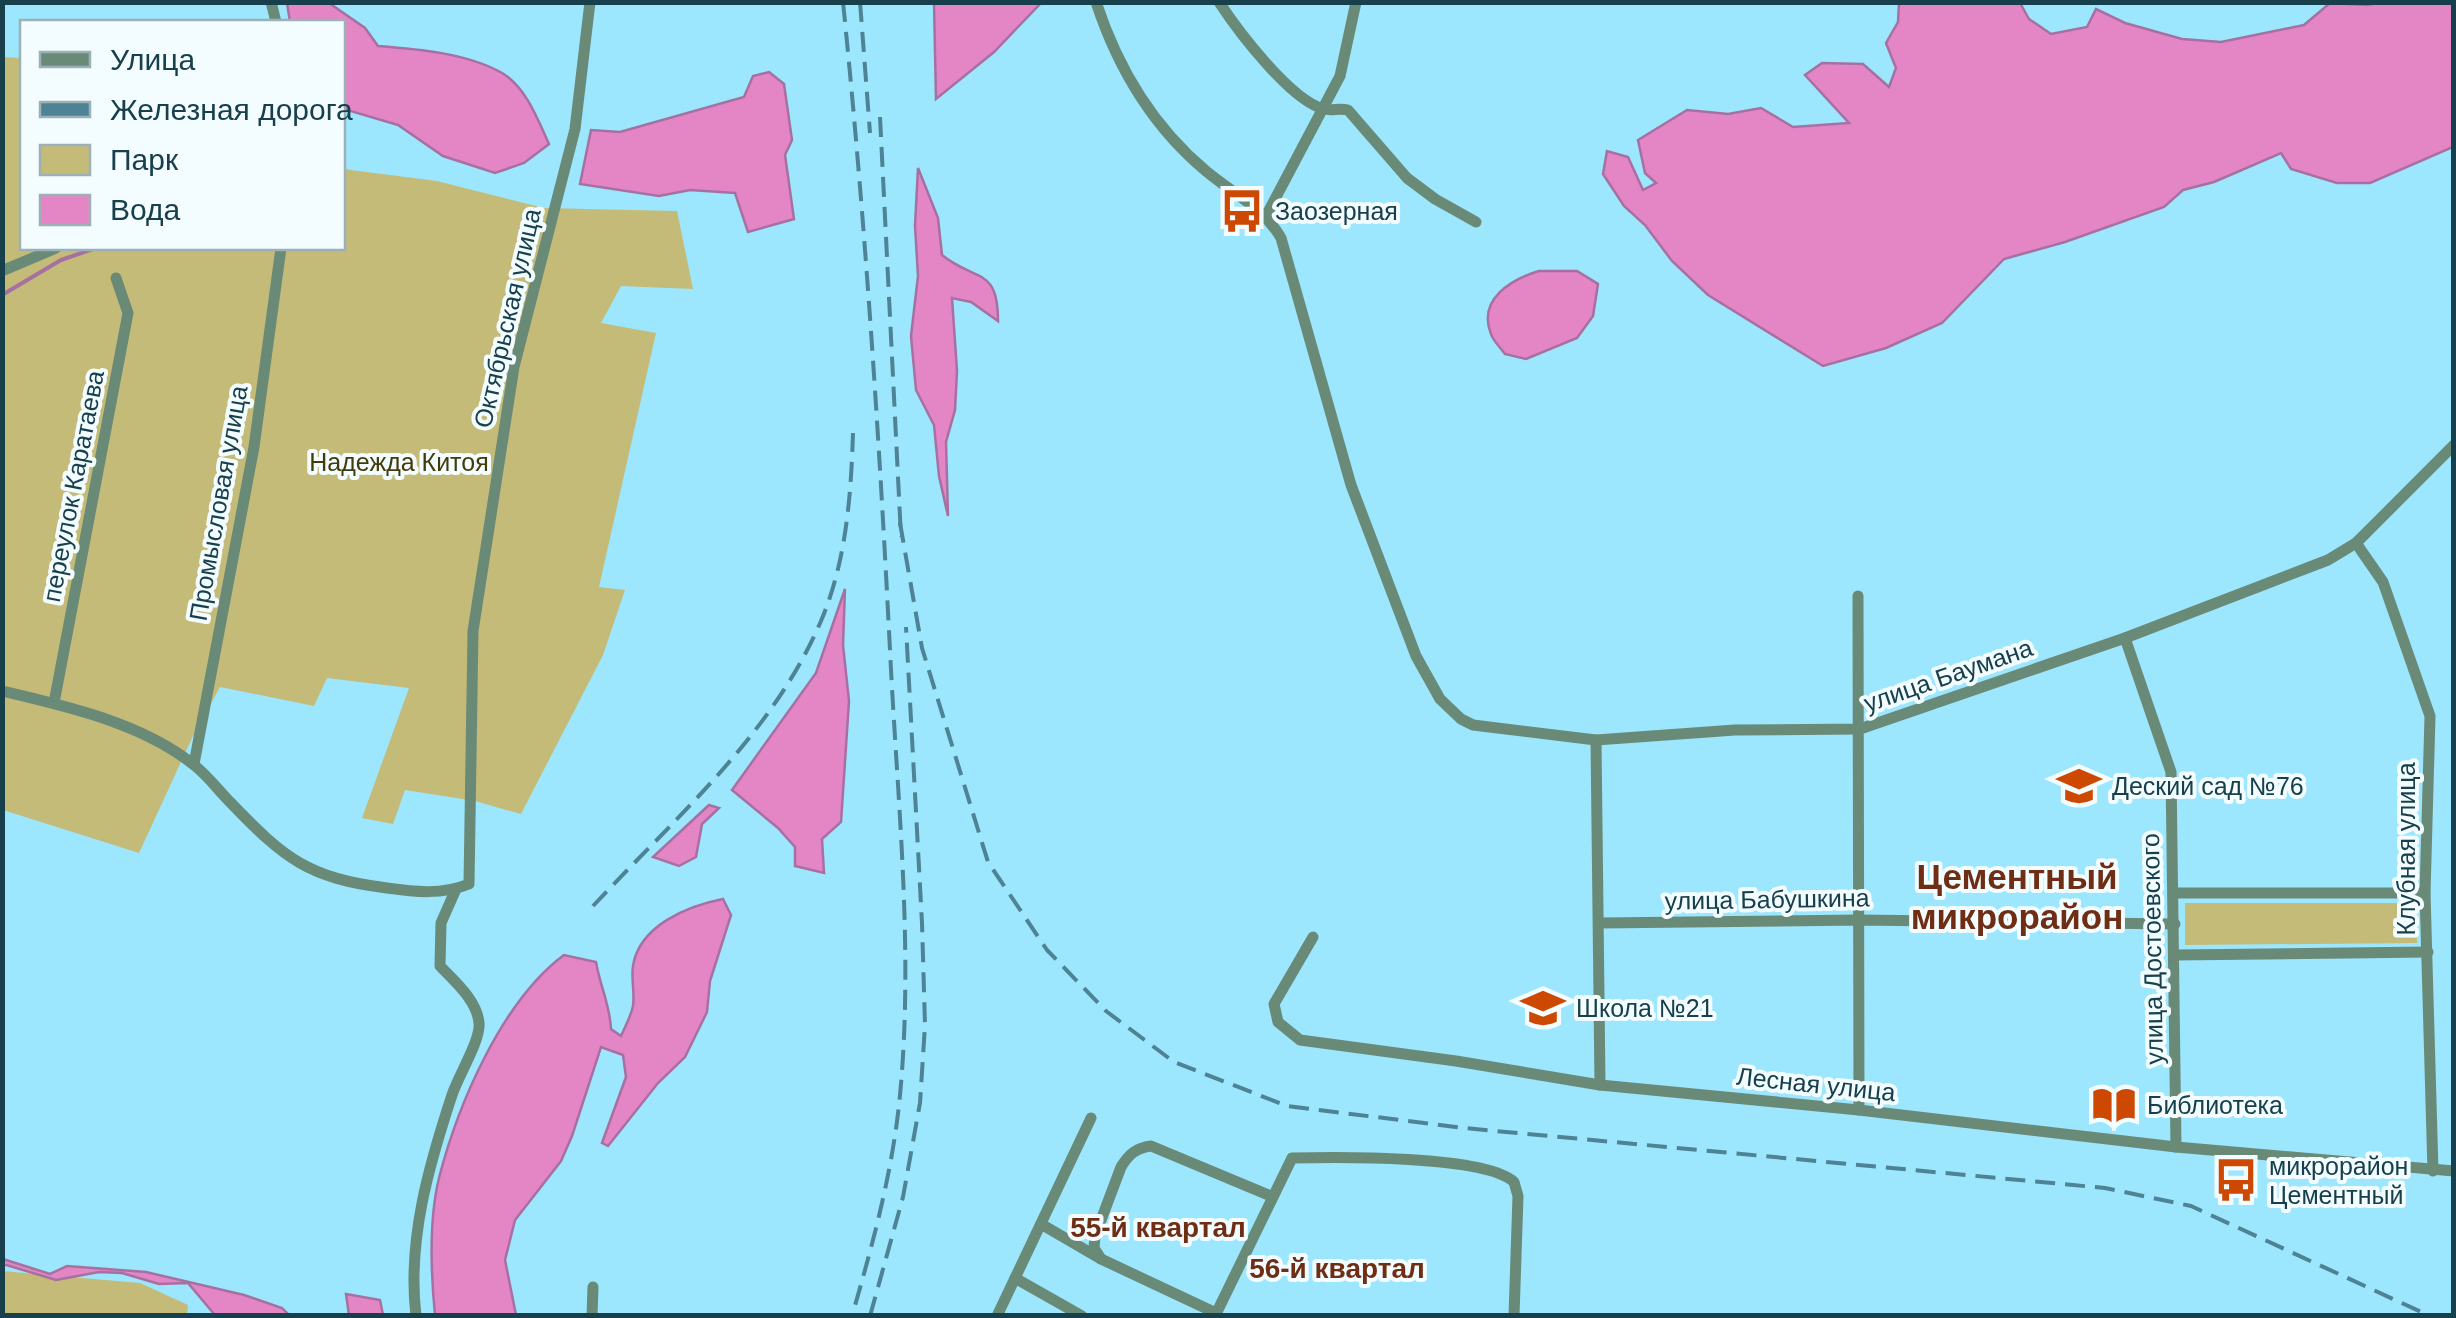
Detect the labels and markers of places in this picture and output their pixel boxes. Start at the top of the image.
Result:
bus stop icon: Заозерная [1218,187,1266,235]
place label: Заозерная [1275,197,1398,225]
school or university icon: Деский сад №76 [2055,762,2103,810]
place label: Деский сад №76 [2112,772,2304,800]
school or university icon: Школа №21 [1519,984,1567,1032]
place label: Школа №21 [1576,994,1714,1022]
library icon: Библиотека [2090,1081,2138,1129]
place label: Библиотека [2147,1091,2283,1119]
place label: микрорайон Цементный [2269,1152,2408,1209]
bus stop icon: микрорайон Цементный [2212,1156,2260,1204]

